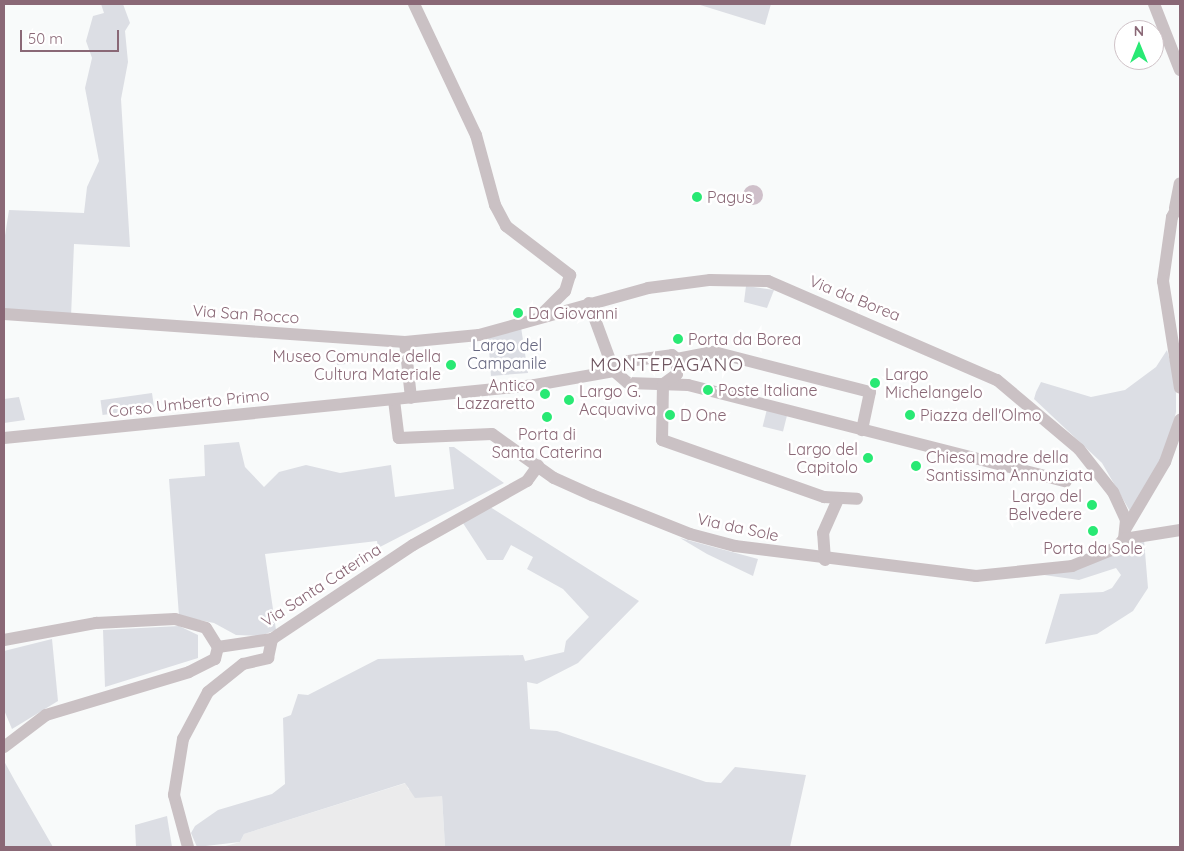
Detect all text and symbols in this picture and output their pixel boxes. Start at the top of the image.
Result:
scale bar [22,20,121,52]
north arrow [1114,20,1164,70]
text: N [1134,22,1144,40]
text: 50 m [28,29,63,48]
place label: Pagus [707,187,753,207]
marker: Pagus [691,191,703,203]
street label: Via da Borea [807,271,903,325]
street label: Via San Rocco [192,301,300,327]
place label: Da Giovanni [528,303,618,323]
marker: Da Giovanni [512,307,524,319]
place label: Porta da Borea [688,329,801,349]
marker: Porta da Borea [672,333,684,345]
park label: Largo del Campanile [467,335,547,373]
place label: Museo Comunale della Cultura Materiale [273,346,441,384]
district label: MONTEPAGANO [589,354,745,376]
marker: Museo Comunale della Cultura Materiale [445,359,457,371]
place label: Largo Michelangelo [885,364,983,402]
place label: Antico Lazzaretto [456,375,535,413]
marker: Largo Michelangelo [869,377,881,389]
place label: Poste Italiane [718,380,818,400]
place label: Largo G. Acquaviva [579,381,656,419]
marker: Poste Italiane [702,384,714,396]
street label: Corso Umberto Primo [108,385,270,421]
marker: Antico Lazzaretto [539,388,551,400]
marker: Largo G. Acquaviva [563,394,575,406]
place label: D One [680,405,726,425]
place label: Piazza dell'Olmo [920,405,1041,425]
marker: D One [664,409,676,421]
marker: Piazza dell'Olmo [904,409,916,421]
marker: Porta di Santa Caterina [541,411,553,423]
place label: Porta di Santa Caterina [492,424,602,462]
place label: Largo del Capitolo [788,439,858,477]
place label: Chiesa madre della Santissima Annunziata [926,447,1093,485]
marker: Largo del Capitolo [862,452,874,464]
marker: Chiesa madre della Santissima Annunziata [910,460,922,472]
place label: Largo del Belvedere [1008,486,1082,524]
marker: Largo del Belvedere [1086,499,1098,511]
street label: Via da Sole [695,509,781,545]
marker: Porta da Sole [1087,525,1099,537]
place label: Porta da Sole [1043,538,1143,558]
street label: Via Santa Caterina [258,539,384,631]

